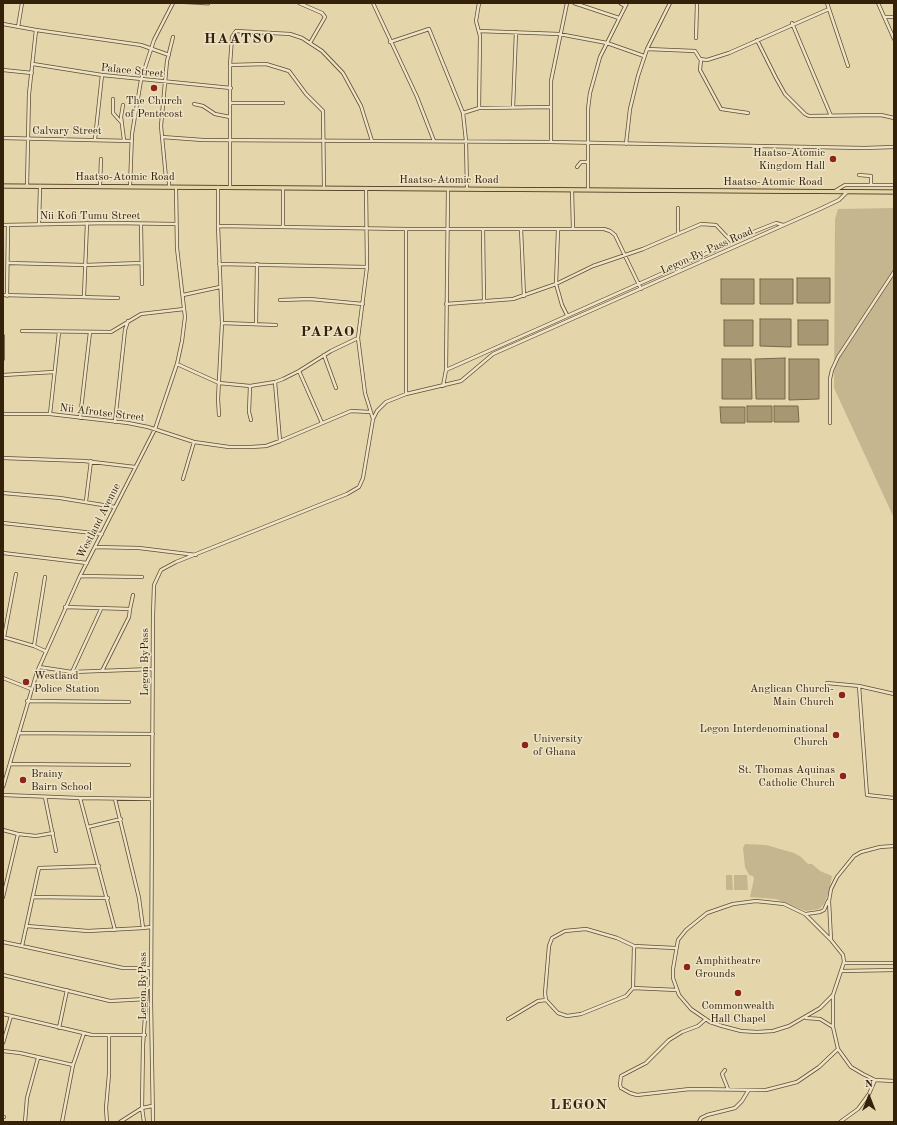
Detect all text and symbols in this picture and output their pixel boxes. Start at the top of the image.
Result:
district label: HAATSO [204,30,274,48]
street label: Palace Street [100,61,164,81]
marker: The Church of Pentecost [149,83,159,93]
place label: The Church of Pentecost [125,94,183,120]
street label: Calvary Street [32,124,102,138]
place label: Haatso-Atomic Kingdom Hall [753,146,825,172]
marker: Haatso-Atomic Kingdom Hall [828,154,838,164]
street label: Haatso-Atomic Road [75,170,175,184]
street label: Haatso-Atomic Road [399,173,499,187]
street label: Haatso-Atomic Road [723,175,823,189]
street label: Nii Kofi Tumu Street [40,209,140,223]
street label: Legon By-Pass Road [659,225,755,277]
district label: PAPAO [301,323,355,341]
street label: Nii Afrotse Street [59,401,145,425]
street label: Westland Avenue [74,481,124,561]
street label: Legon ByPass [138,628,152,696]
place label: Westland Police Station [34,669,100,695]
marker: Westland Police Station [21,677,31,687]
place label: Anglican Church- Main Church [750,682,834,708]
marker: Anglican Church- Main Church [837,690,847,700]
place label: Legon Interdenominational Church [700,722,828,748]
marker: Legon Interdenominational Church [831,730,841,740]
place label: University of Ghana [533,732,583,758]
marker: University of Ghana [520,740,530,750]
place label: St. Thomas Aquinas Catholic Church [738,763,835,789]
place label: Brainy Bairn School [31,767,92,793]
marker: St. Thomas Aquinas Catholic Church [838,771,848,781]
marker: Brainy Bairn School [18,775,28,785]
street label: Legon ByPass [136,952,150,1020]
place label: Amphitheatre Grounds [695,954,761,980]
marker: Amphitheatre Grounds [682,962,692,972]
marker: Commonwealth Hall Chapel [733,988,743,998]
place label: Commonwealth Hall Chapel [702,999,774,1025]
north arrow [849,1077,889,1117]
text: N [865,1079,873,1090]
district label: LEGON [550,1096,608,1114]

